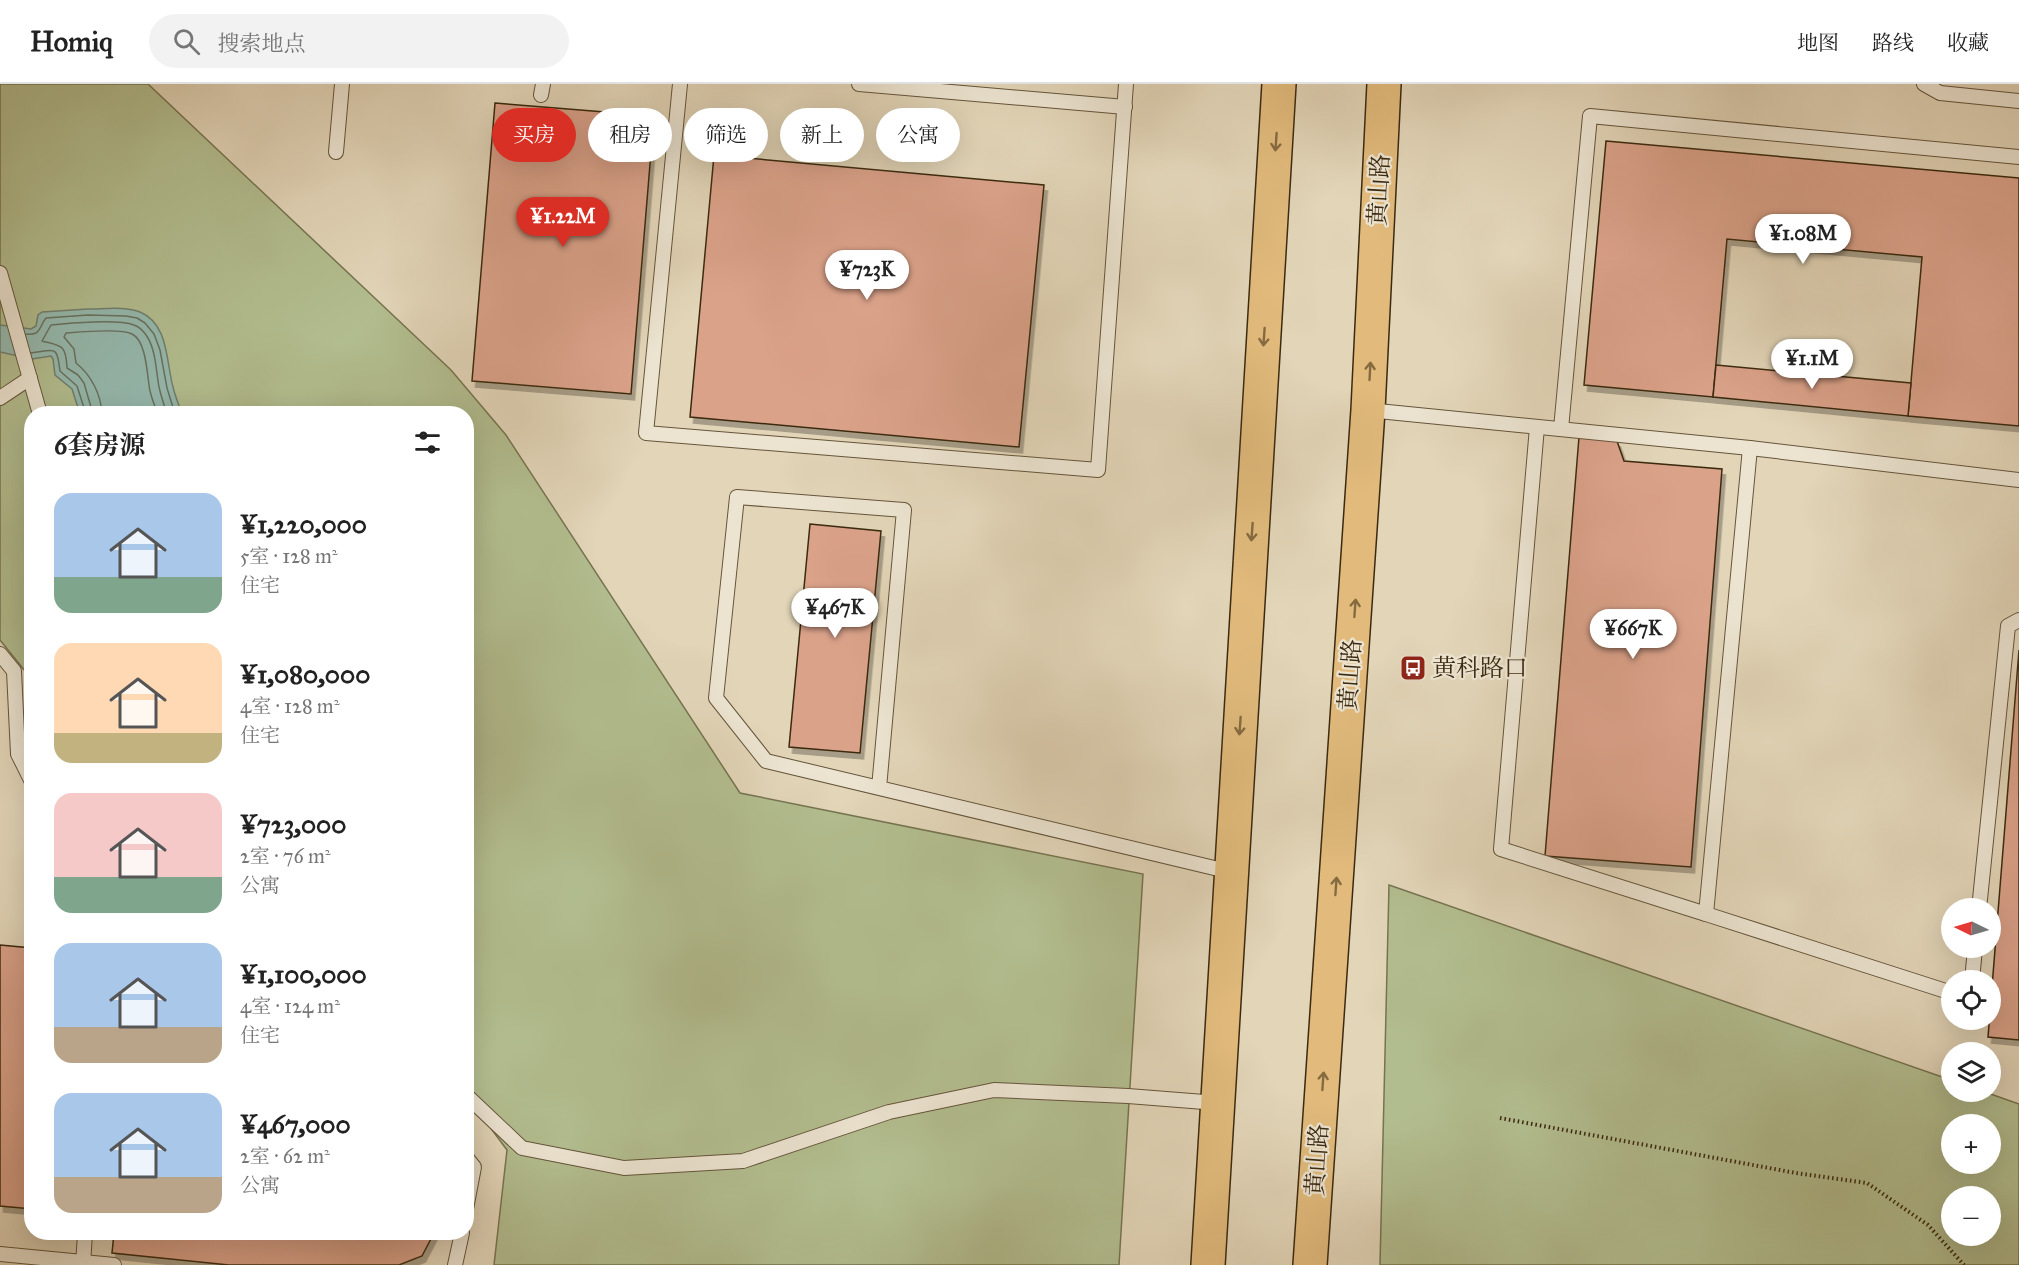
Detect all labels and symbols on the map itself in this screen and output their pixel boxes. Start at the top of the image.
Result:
one-way arrow [1270,132,1281,152]
street label: 黄山路 [1362,153,1396,227]
pin: ¥1.22M [514,197,612,248]
pin: ¥1.08M [1754,214,1852,265]
pin: ¥723K [825,250,909,301]
one-way arrow [1258,327,1269,347]
pin: ¥1.1M [1770,339,1854,390]
one-way arrow [1365,362,1376,382]
one-way arrow [1246,521,1257,541]
pin: ¥467K [793,588,877,639]
one-way arrow [1349,599,1360,618]
pin: ¥667K [1591,609,1675,660]
street label: 黄山路 [1333,638,1367,712]
bus stop icon: 黄科路口 [1398,653,1428,683]
place label: 黄科路口 [1432,653,1528,683]
one-way arrow [1235,716,1246,736]
one-way arrow [1331,877,1342,897]
north arrow [1941,898,2001,958]
one-way arrow [1317,1071,1328,1091]
street label: 黄山路 [1300,1123,1334,1197]

